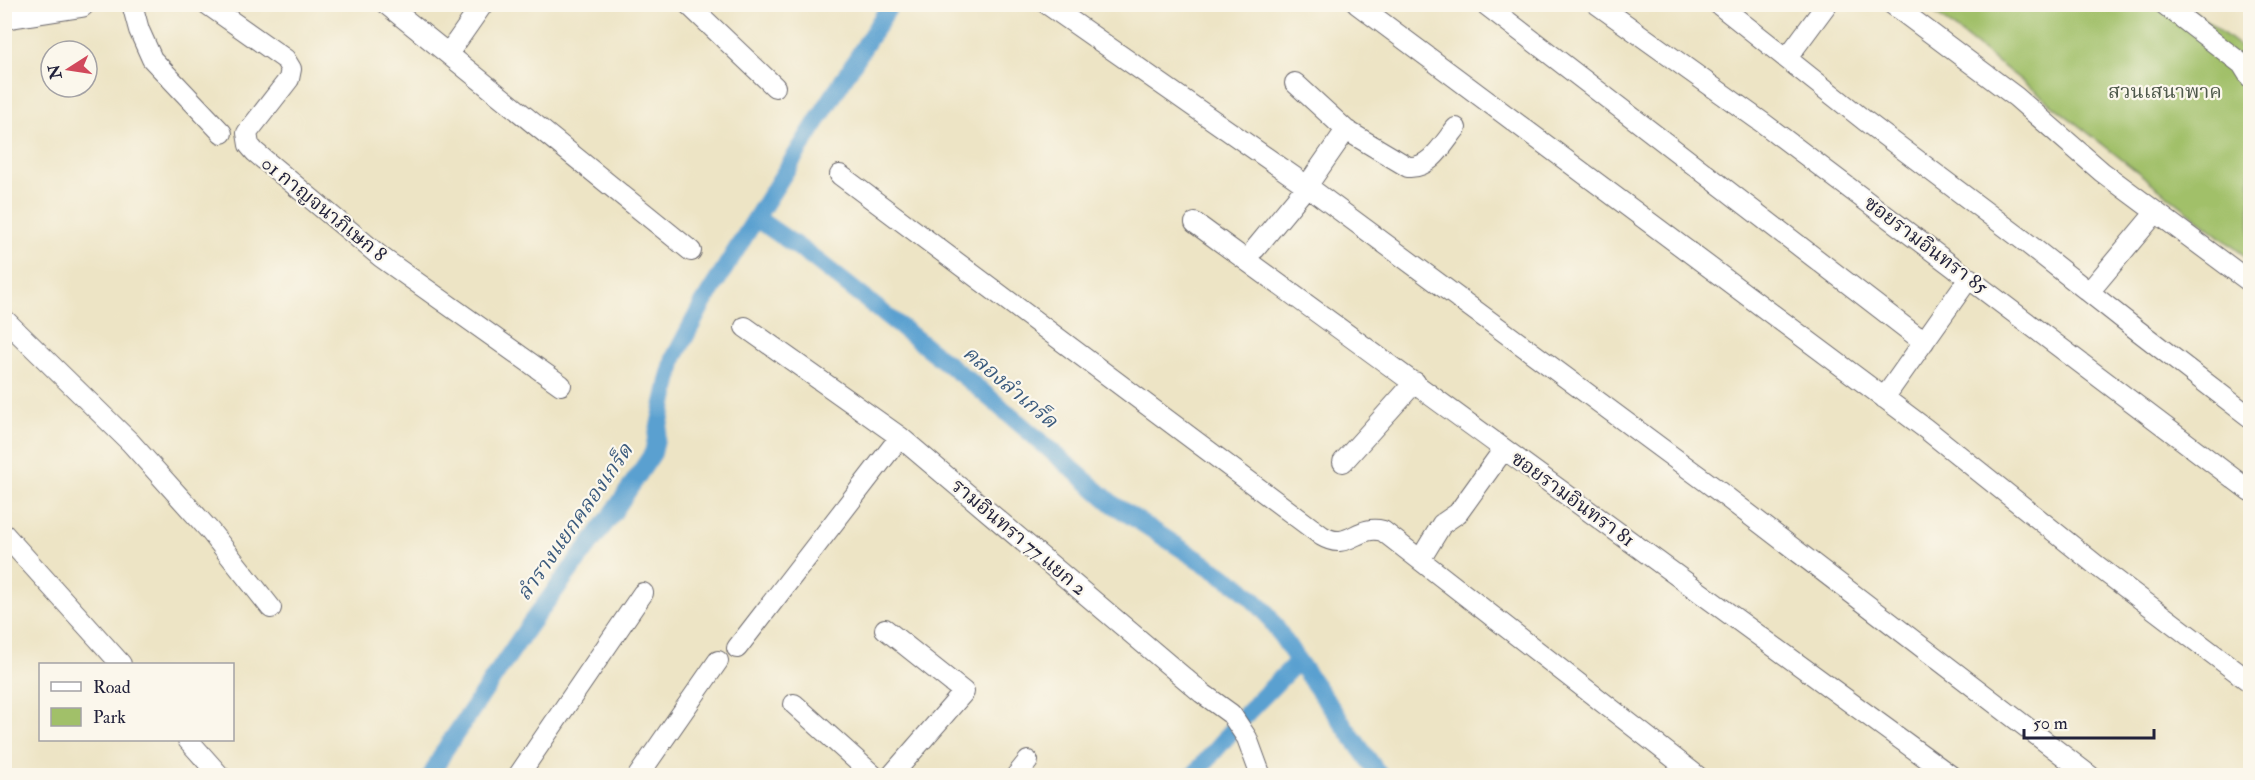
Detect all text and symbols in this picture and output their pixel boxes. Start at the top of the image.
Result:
north arrow [39,39,99,99]
text: N [44,62,67,82]
park label: สวนเสนาพาค [2108,79,2222,104]
street label: 01 กาญจนาภิเษก 8 [256,151,392,267]
street label: ซอยรามอินทรา 85 [1859,190,1993,300]
water label: คลองลำเกร็ด [957,340,1063,435]
water label: ลำรางแยกคลองเกร็ด [511,438,640,606]
street label: ซอยรามอินทรา 81 [1506,446,1640,552]
street label: รามอินทรา 77 แยก 2 [946,473,1092,601]
legend [39,663,234,741]
text: Road [93,676,131,699]
scale bar [2024,702,2154,740]
text: Park [93,706,126,729]
text: 50 m [2033,712,2068,735]

